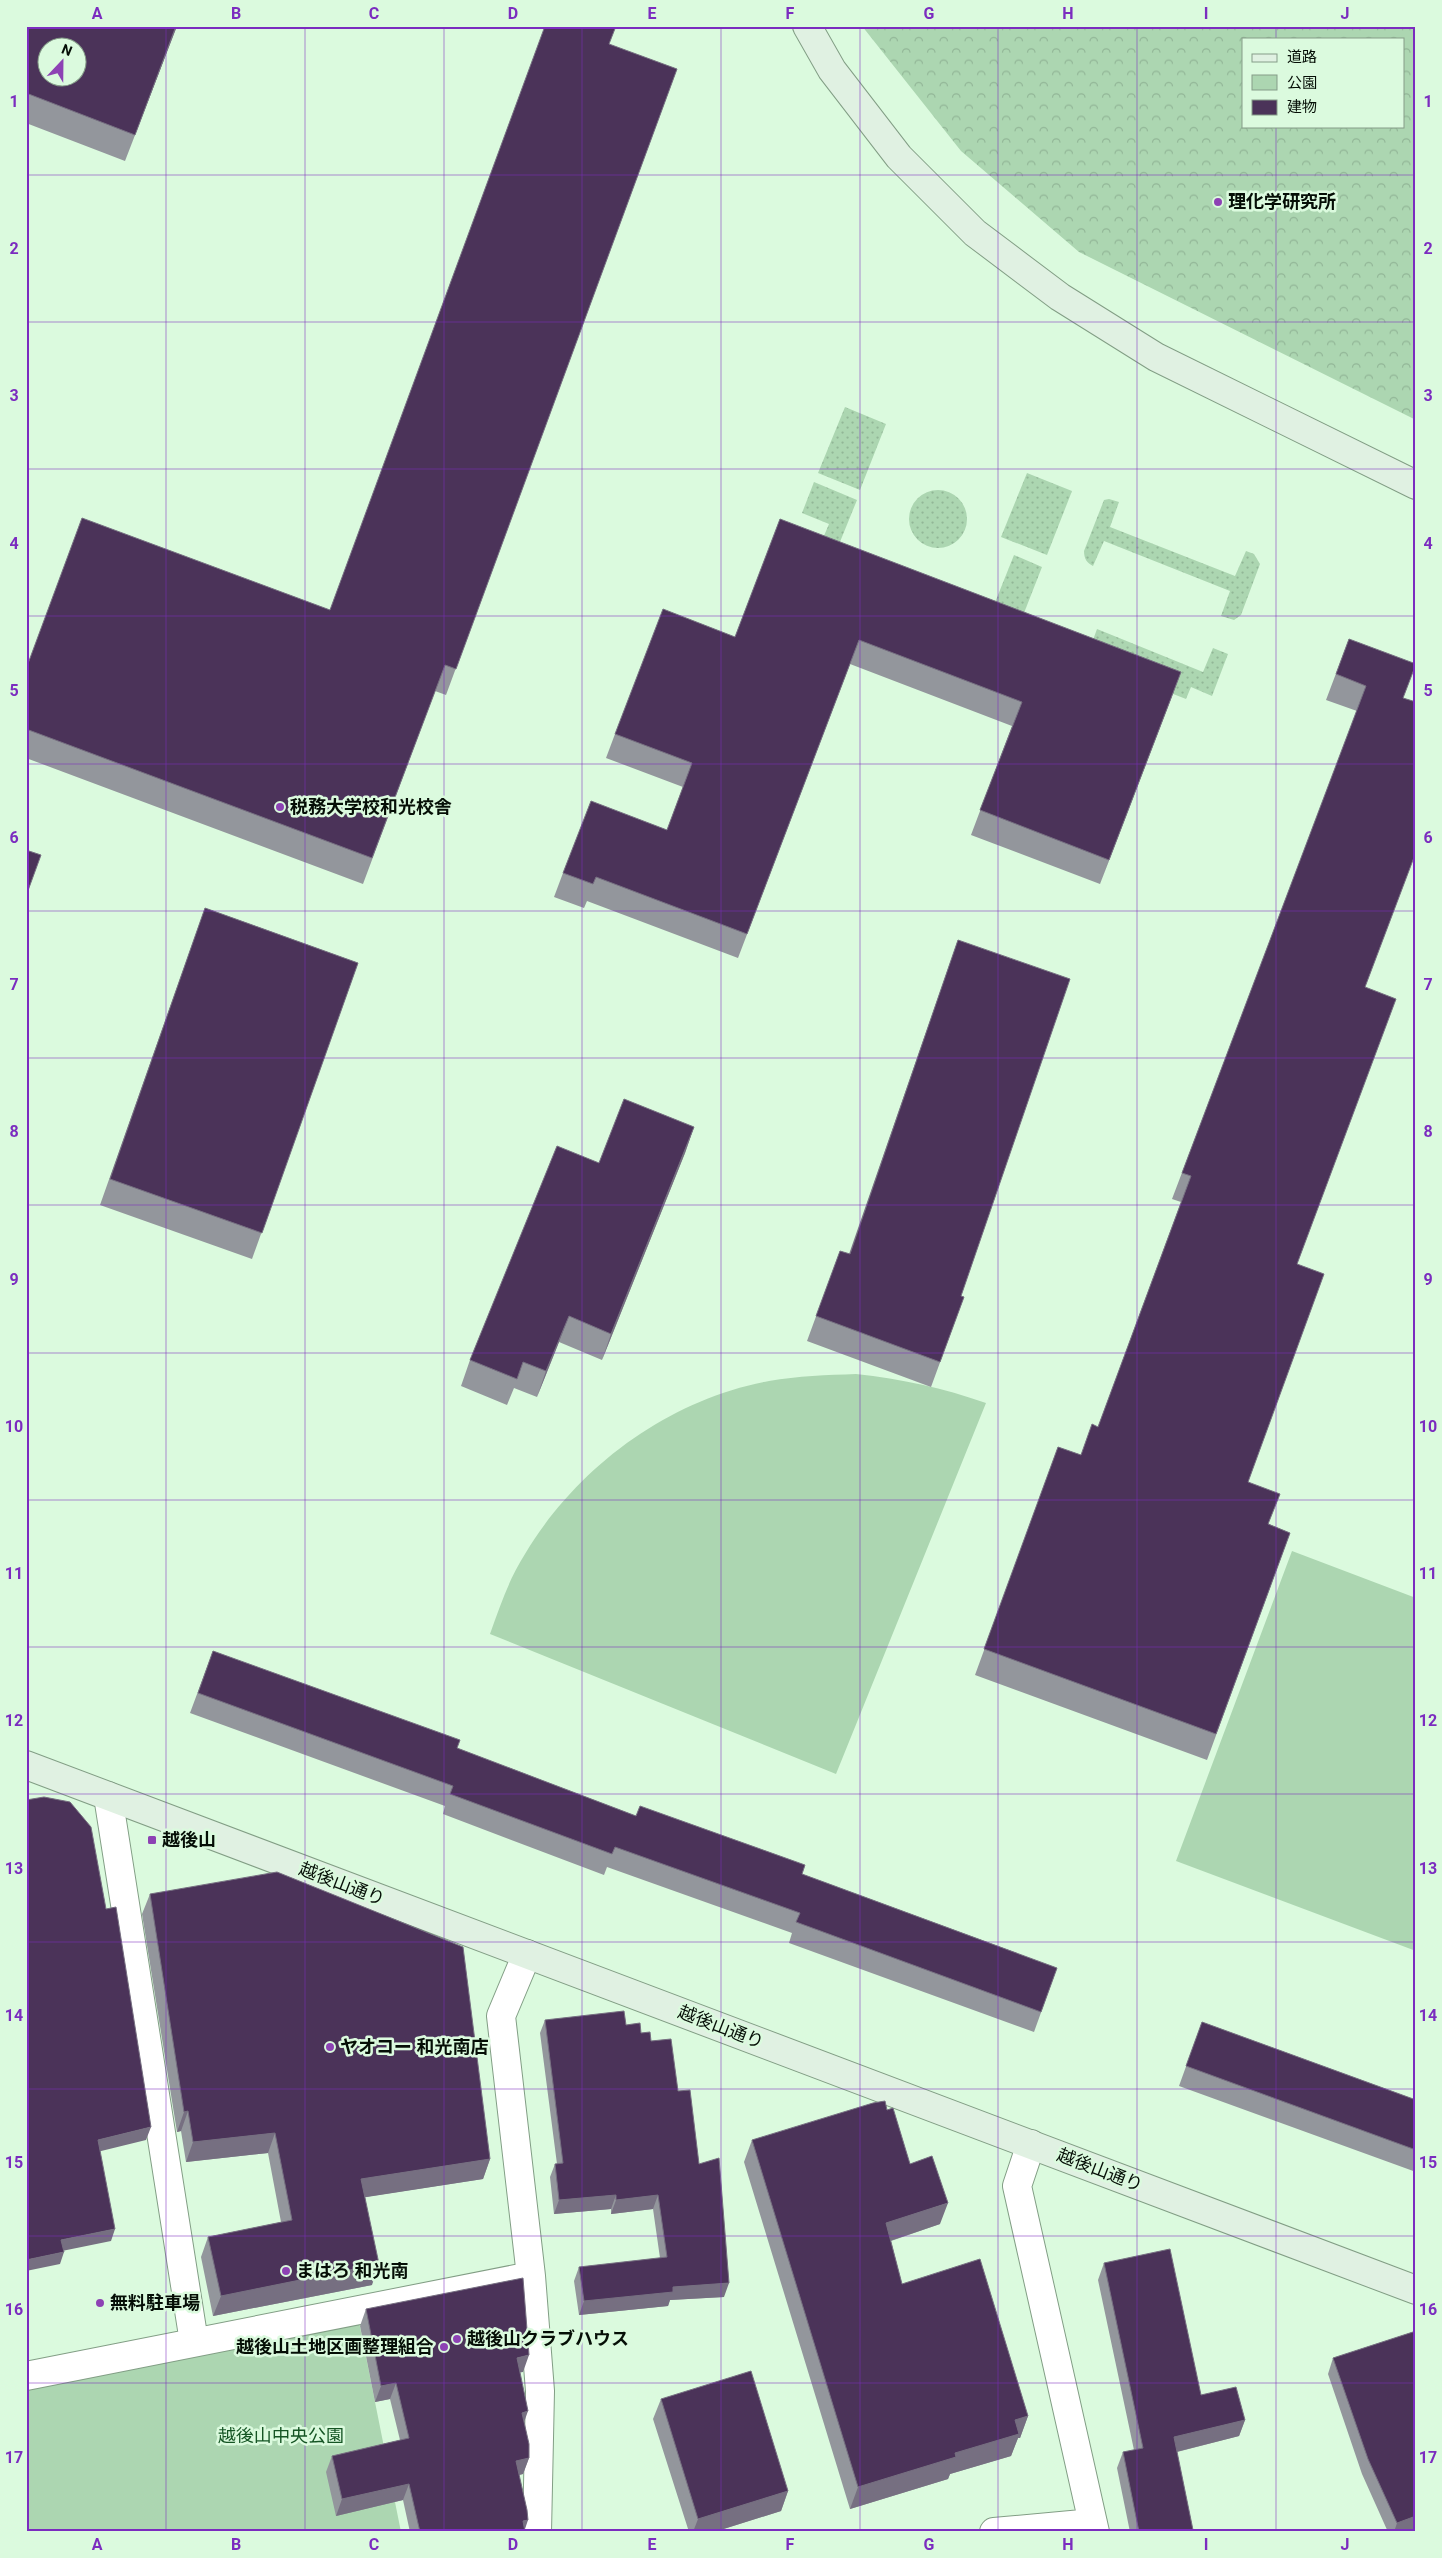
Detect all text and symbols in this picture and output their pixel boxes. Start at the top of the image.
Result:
text: A [92,4,103,23]
text: B [231,4,241,23]
text: C [369,4,379,23]
text: D [508,4,518,23]
text: E [648,4,657,23]
text: F [786,4,795,23]
text: G [924,4,935,23]
text: H [1062,4,1074,23]
text: I [1204,4,1208,23]
text: J [1341,4,1349,23]
north arrow [38,38,88,88]
legend [1242,38,1404,128]
text: N [59,41,74,59]
text: 道路 [1287,48,1317,66]
text: 公園 [1287,74,1317,92]
text: 1 [9,92,19,111]
text: 1 [1423,92,1433,111]
text: 建物 [1287,98,1317,116]
place label: 理化学研究所 [1228,191,1336,212]
marker: 理化学研究所 [1212,196,1224,208]
text: 2 [9,239,19,258]
text: 2 [1423,239,1433,258]
text: 3 [9,386,19,405]
text: 3 [1423,386,1433,405]
text: 4 [9,534,19,553]
text: 4 [1423,534,1433,553]
text: 5 [9,681,19,700]
text: 5 [1423,681,1433,700]
place label: 税務大学校和光校舎 [290,796,452,817]
marker: 税務大学校和光校舎 [274,801,286,813]
text: 6 [9,828,19,847]
text: 6 [1423,828,1433,847]
text: 7 [9,975,19,994]
text: 7 [1423,975,1433,994]
text: 8 [9,1122,19,1141]
text: 8 [1423,1122,1433,1141]
text: 9 [9,1270,19,1289]
text: 9 [1423,1270,1433,1289]
text: 10 [5,1417,23,1436]
text: 10 [1419,1417,1437,1436]
text: 11 [5,1564,23,1583]
text: 11 [1419,1564,1437,1583]
text: 12 [5,1711,23,1730]
text: 12 [1419,1711,1437,1730]
place label: 越後山 [162,1829,216,1850]
marker: 越後山 [146,1834,158,1846]
street label: 越後山通り [296,1858,388,1909]
text: 13 [5,1859,23,1878]
text: 13 [1419,1859,1437,1878]
street label: 越後山通り [675,2001,767,2052]
text: 14 [5,2006,23,2025]
text: 14 [1419,2006,1437,2025]
place label: ヤオコー 和光南店 [340,2036,488,2057]
marker: ヤオコー 和光南店 [324,2041,336,2053]
street label: 越後山通り [1054,2144,1146,2195]
text: 15 [5,2153,23,2172]
text: 15 [1419,2153,1437,2172]
place label: まはろ 和光南 [296,2260,408,2281]
marker: まはろ 和光南 [280,2265,292,2277]
place label: 無料駐車場 [110,2292,200,2313]
marker: 無料駐車場 [94,2297,106,2309]
text: 16 [5,2300,23,2319]
text: 16 [1419,2300,1437,2319]
place label: 越後山クラブハウス [467,2328,629,2349]
marker: 越後山クラブハウス [451,2333,463,2345]
place label: 越後山土地区画整理組合 [236,2336,434,2357]
marker: 越後山土地区画整理組合 [438,2341,450,2353]
park label: 越後山中央公園 [218,2425,344,2446]
text: 17 [5,2448,23,2467]
text: 17 [1419,2448,1437,2467]
text: A [92,2535,103,2554]
text: B [231,2535,241,2554]
text: C [369,2535,379,2554]
text: D [508,2535,518,2554]
text: E [648,2535,657,2554]
text: F [786,2535,795,2554]
text: G [924,2535,935,2554]
text: H [1062,2535,1074,2554]
text: I [1204,2535,1208,2554]
text: J [1341,2535,1349,2554]

